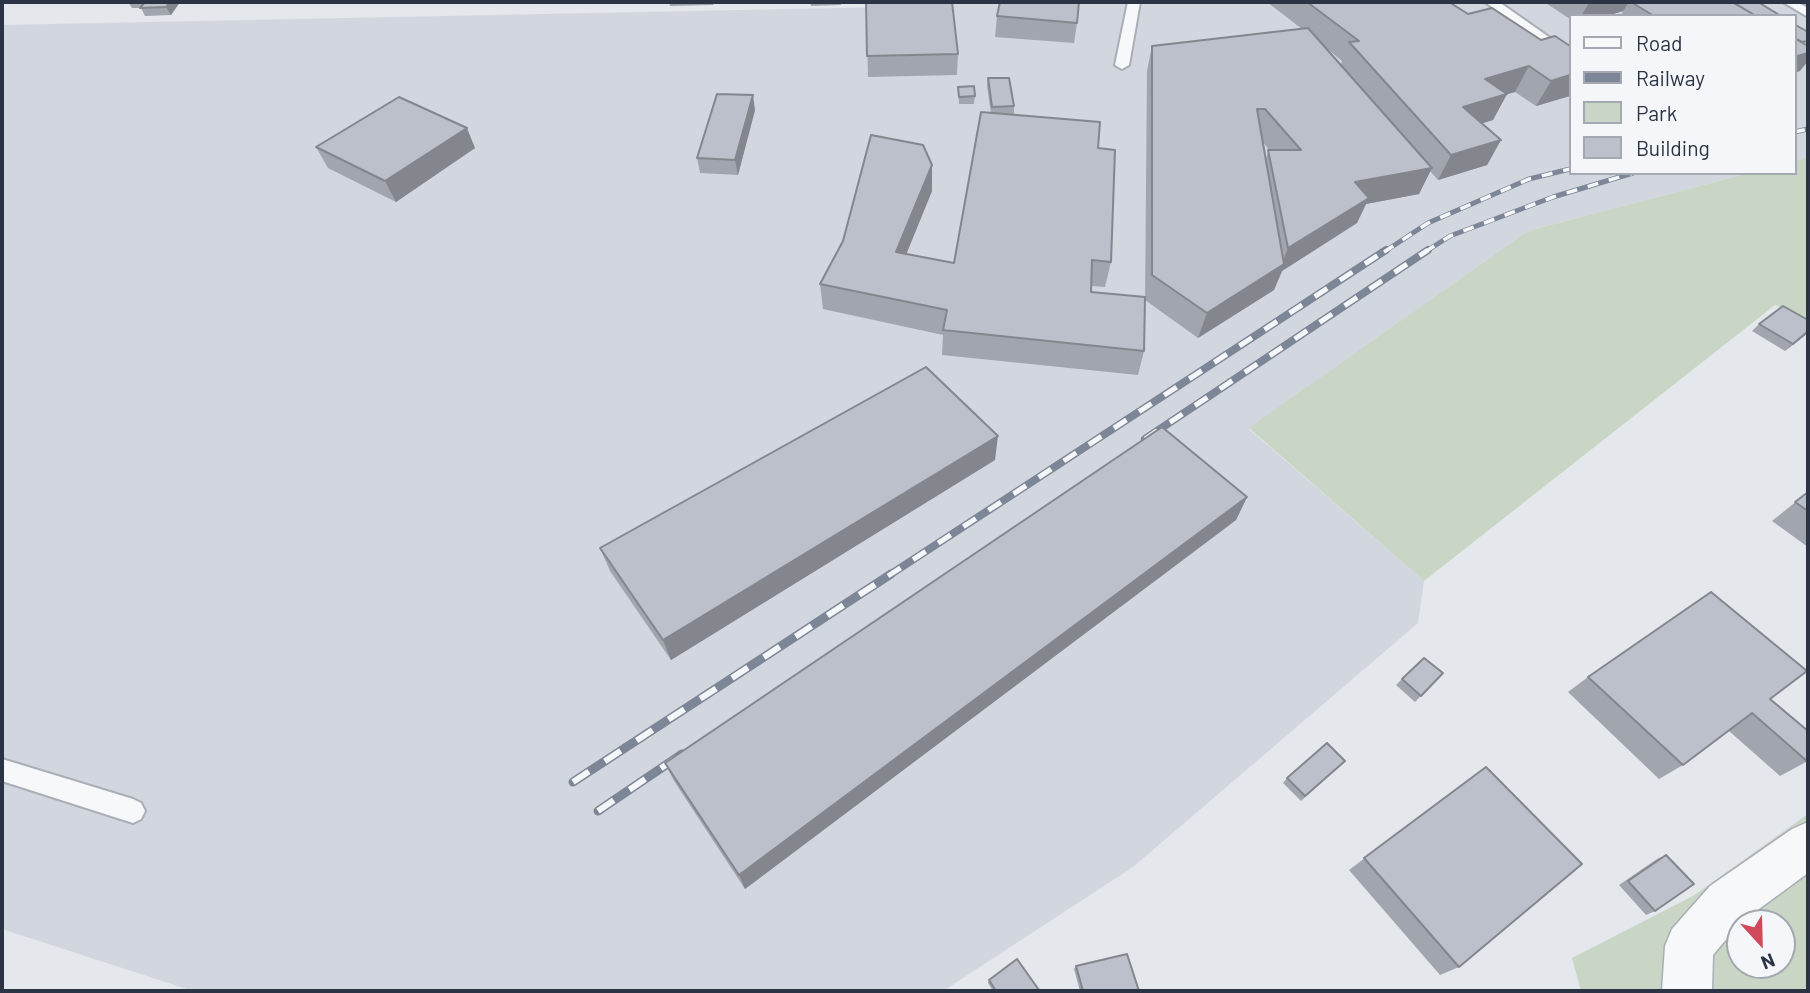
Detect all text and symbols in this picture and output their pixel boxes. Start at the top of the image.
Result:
legend [1568,14,1796,175]
text: Road [1636,30,1682,55]
text: Railway [1636,65,1705,90]
text: Park [1636,100,1677,125]
text: Building [1636,135,1710,160]
north arrow [1726,909,1796,979]
text: N [1758,949,1778,975]

